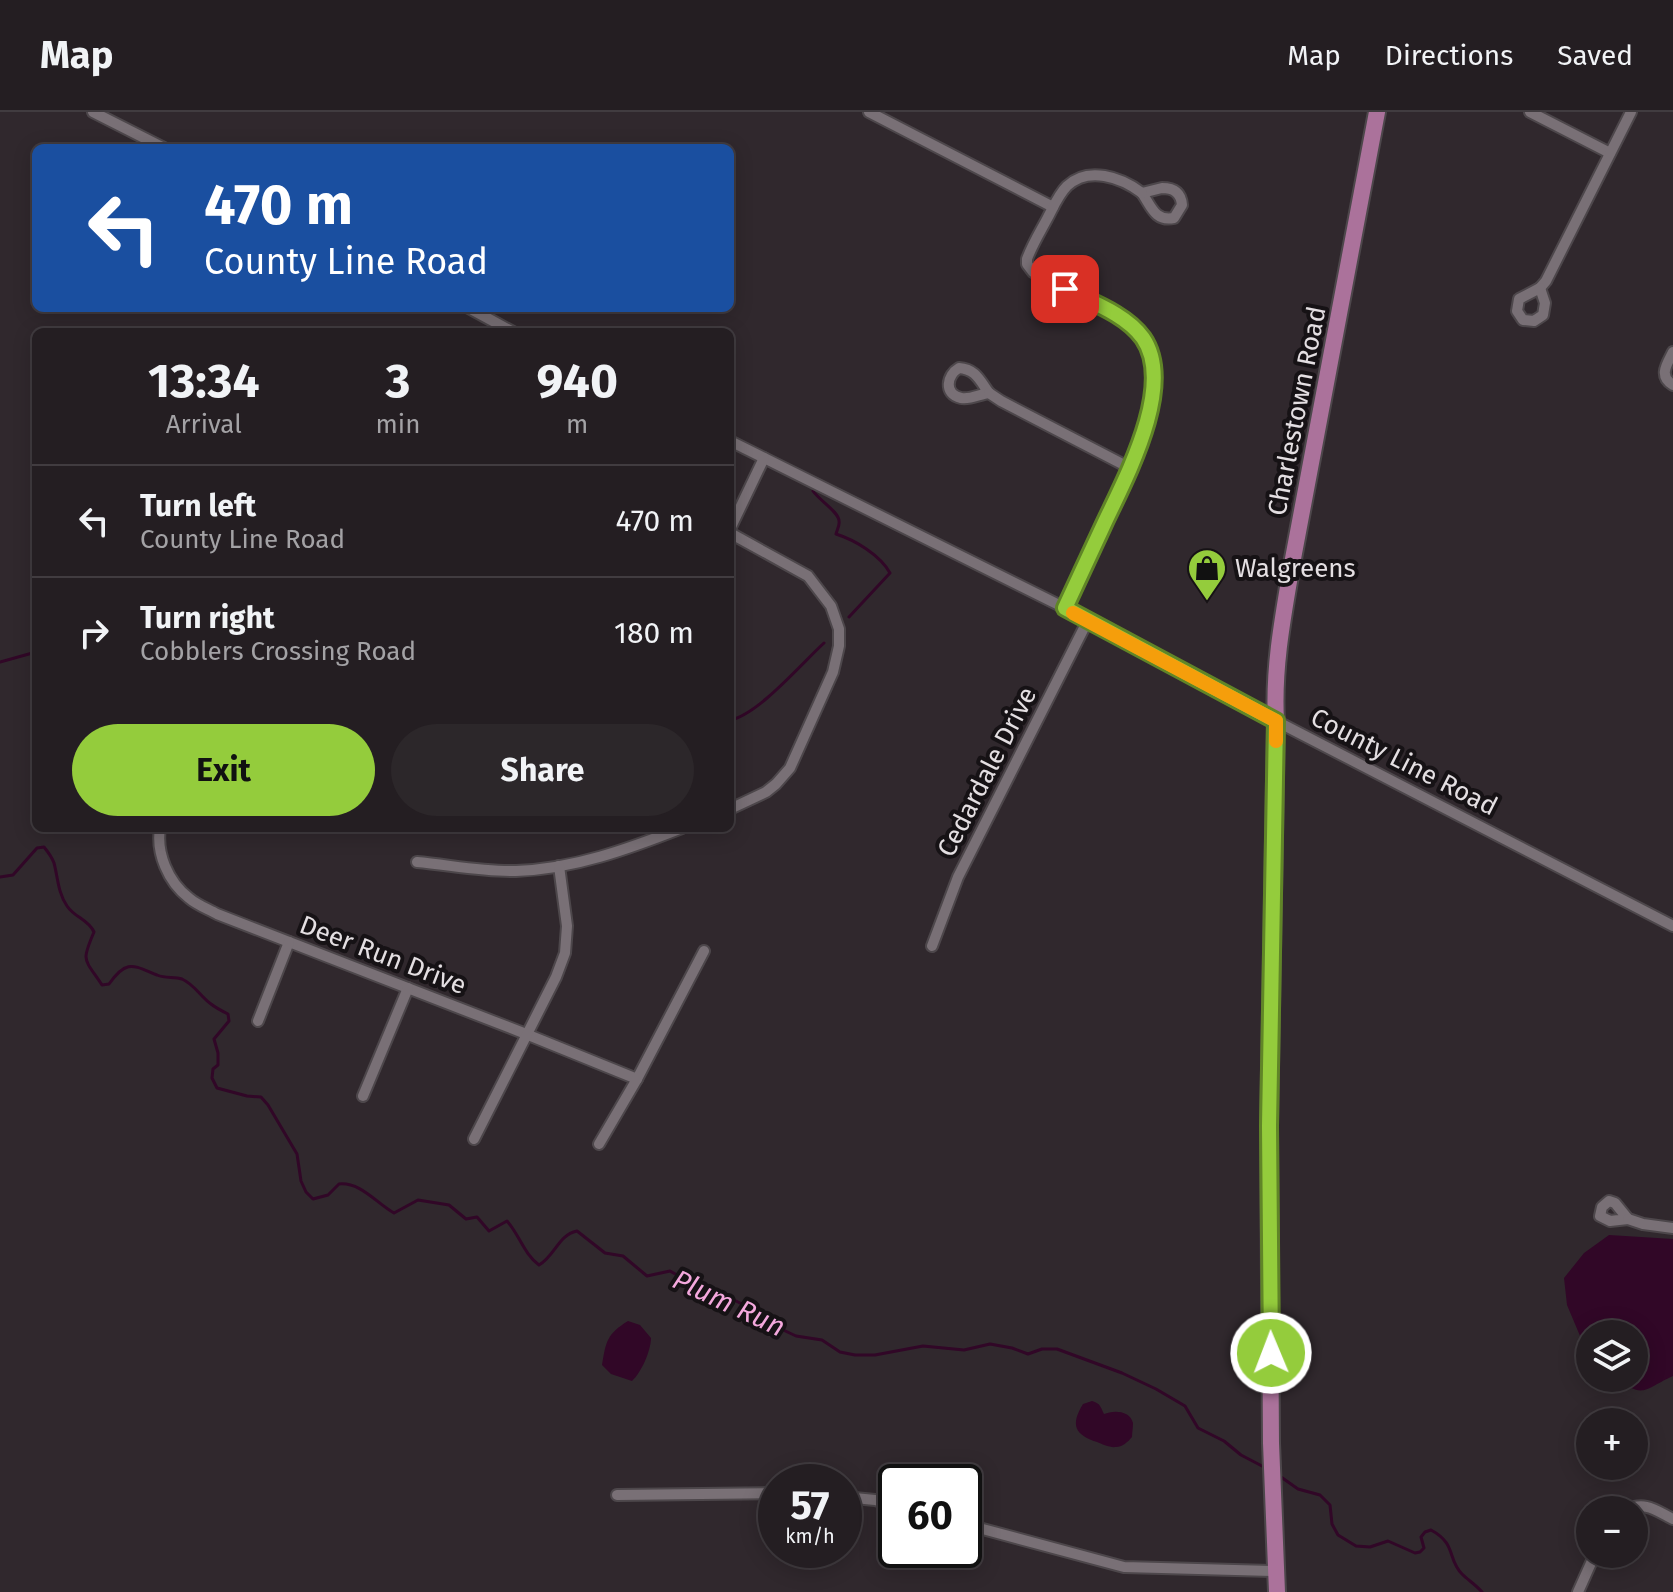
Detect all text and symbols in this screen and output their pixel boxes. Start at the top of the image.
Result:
text: Map [40,32,113,78]
text: Map [1287,39,1341,72]
text: Directions [1385,39,1513,72]
text: Saved [1557,39,1633,72]
text: 470 m [204,172,353,239]
icon: left [72,176,176,280]
text: County Line Road [204,240,488,284]
pin [1031,255,1099,323]
icon: arrive [1043,267,1087,311]
street label: Charlestown Road [1262,304,1332,518]
text: 13:34 [148,352,260,410]
text: 3 [385,352,410,410]
text: 940 [536,352,618,410]
text: Arrival [166,409,242,440]
text: min [376,409,420,440]
text: m [566,409,588,440]
text: Turn left [140,488,256,524]
icon: left [72,499,116,543]
text: 470 m [615,503,694,539]
text: County Line Road [140,524,345,555]
shop icon: Walgreens [1186,547,1228,602]
place label: Walgreens [1235,553,1356,584]
text: Turn right [140,600,275,636]
icon: right [72,611,116,655]
text: 180 m [614,615,694,651]
text: Cobblers Crossing Road [140,636,416,667]
street label: Cedardale Drive [931,682,1043,862]
street label: County Line Road [1306,702,1502,822]
button: Exit [72,724,375,816]
button: Share [391,724,694,816]
street label: Deer Run Drive [295,909,471,1001]
water label: Plum Run [668,1263,790,1343]
position arrow [1229,1311,1313,1395]
map controls [1576,1320,1648,1568]
button: layers [1576,1320,1648,1392]
button: + [1576,1408,1648,1480]
speed limit sign: 60 [878,1464,982,1568]
text: 57 [790,1482,830,1530]
button: − [1576,1496,1648,1568]
text: km/h [785,1524,835,1548]

